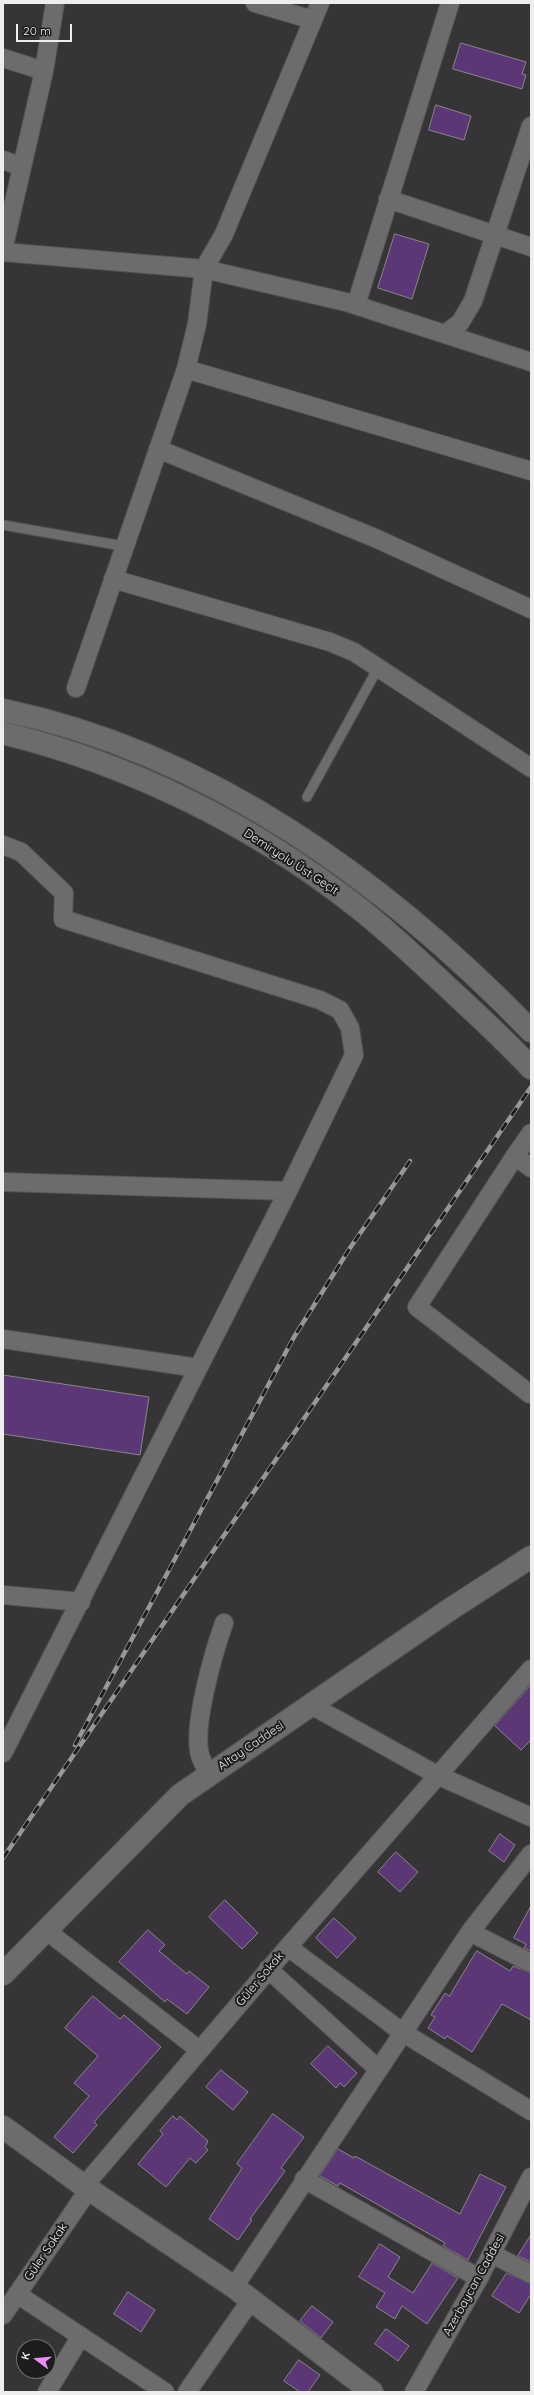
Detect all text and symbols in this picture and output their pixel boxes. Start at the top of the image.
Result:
scale bar [18,16,74,42]
text: 20 m [23,23,51,38]
street label: Demiryolu Üst Geçit [241,826,341,898]
street label: Altay Caddesi [215,1719,287,1773]
street label: Güler Sokak [233,1949,287,2009]
street label: Güler Sokak [21,2220,71,2284]
street label: Azerbaycan Caddesi [440,2231,508,2339]
north arrow [16,2339,56,2379]
text: K [18,2351,33,2361]

